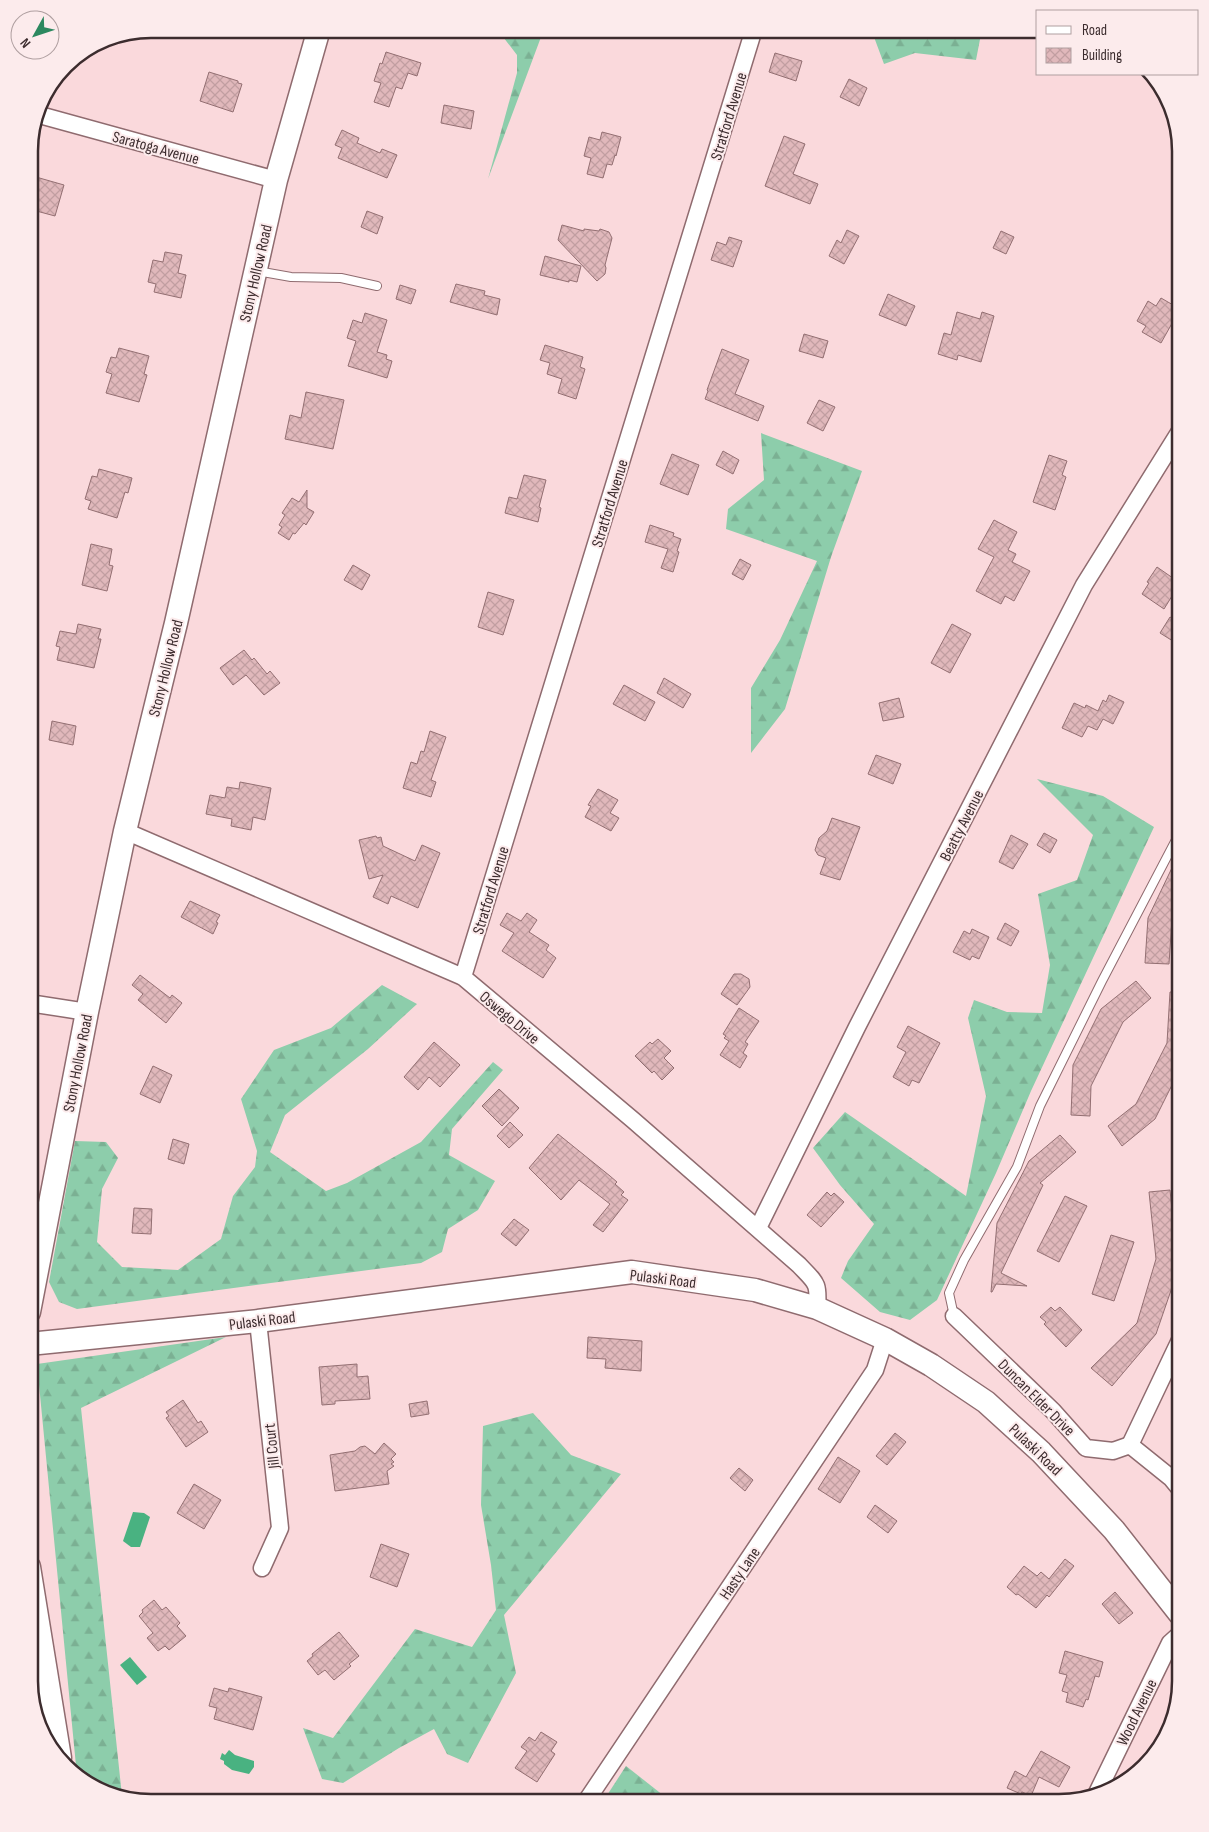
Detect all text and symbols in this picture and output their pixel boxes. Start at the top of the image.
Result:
north arrow [10,10,60,60]
legend [1036,10,1199,75]
text: Road [1082,21,1107,40]
text: N [17,35,34,51]
text: Building [1082,46,1122,65]
street label: Stratford Avenue [707,70,752,163]
street label: Saratoga Avenue [110,128,201,169]
street label: Stony Hollow Road [236,223,277,324]
street label: Stratford Avenue [588,457,633,550]
street label: Stony Hollow Road [145,618,188,719]
street label: Beatty Avenue [936,787,988,864]
street label: Stratford Avenue [469,844,514,937]
street label: Oswego Drive [475,988,543,1049]
street label: Stony Hollow Road [60,1013,97,1114]
street label: Pulaski Road [629,1266,697,1293]
street label: Pulaski Road [228,1308,296,1335]
street label: Duncan Elder Drive [994,1356,1078,1440]
street label: Pulaski Road [1004,1420,1066,1480]
street label: Jill Court [261,1422,284,1470]
street label: Hasty Lane [716,1544,765,1604]
street label: Wood Avenue [1113,1676,1162,1749]

